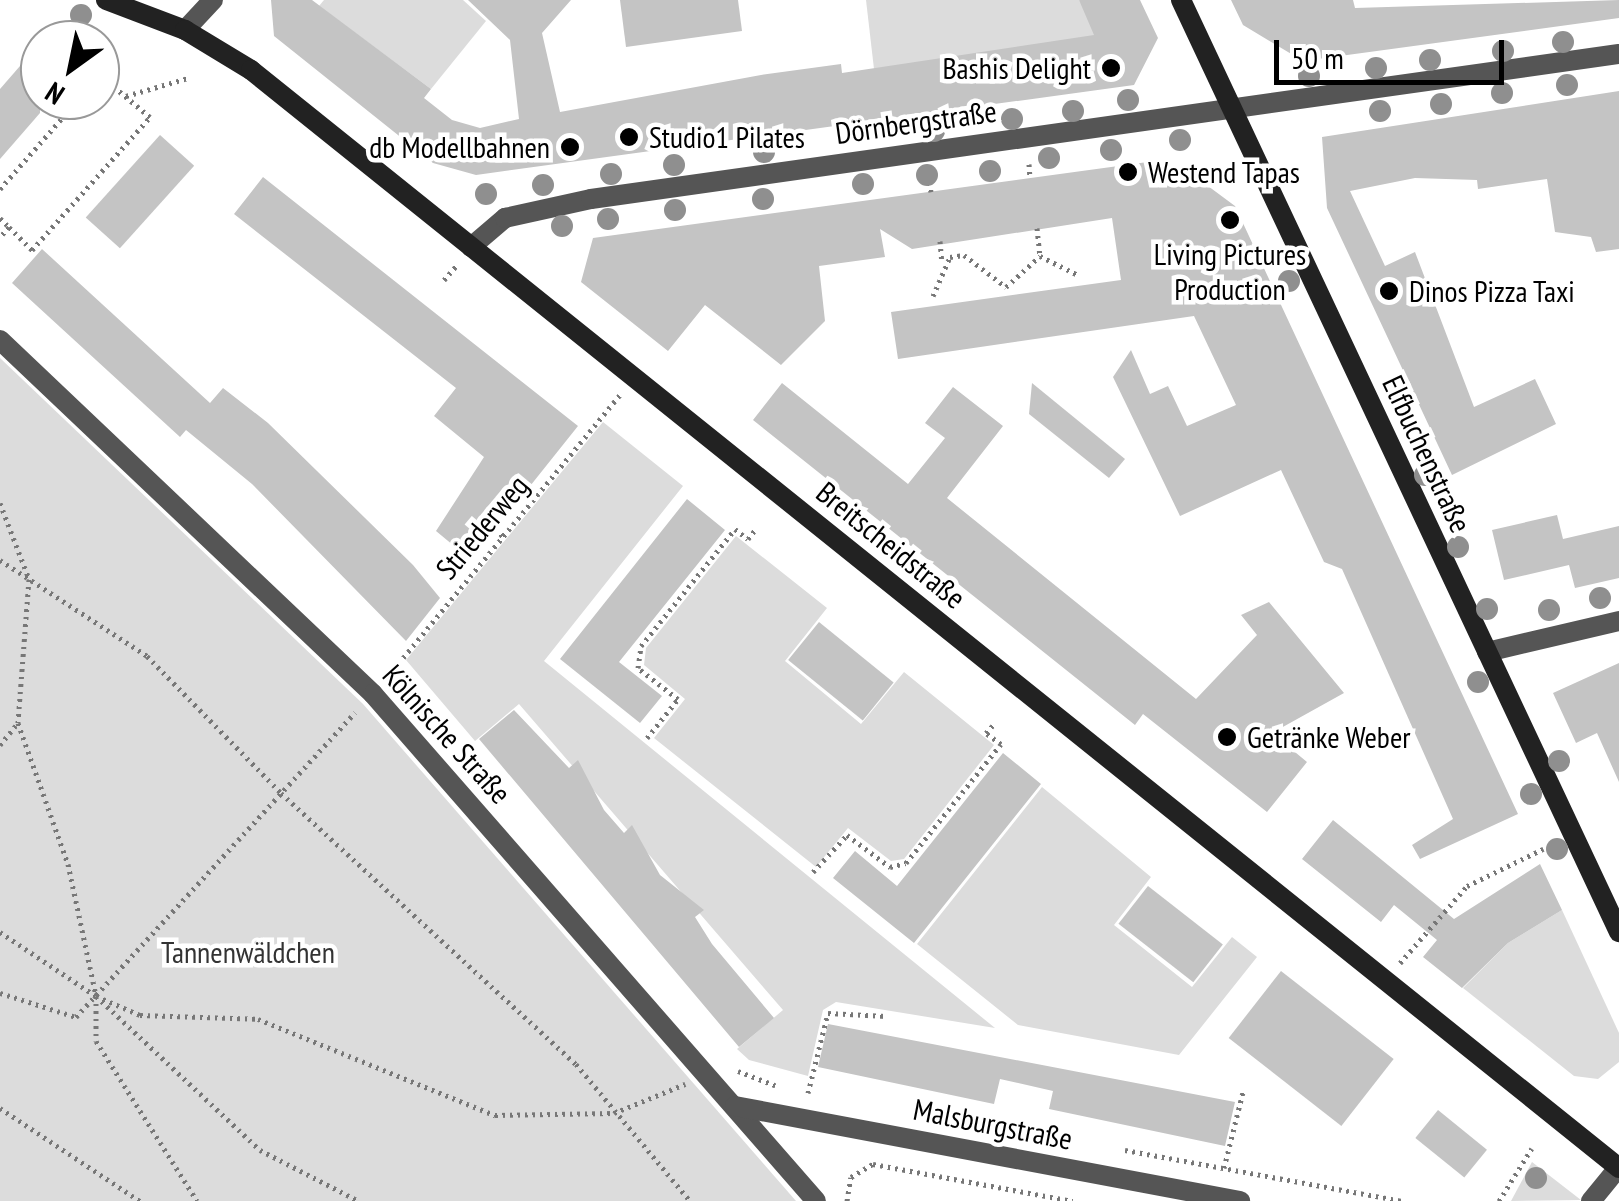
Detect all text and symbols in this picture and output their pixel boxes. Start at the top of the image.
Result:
north arrow [20,20,120,120]
scale bar [1279,20,1509,82]
text: 50 m [1291,38,1344,77]
place label: Bashis Delight [942,50,1091,86]
marker: Bashis Delight [1100,57,1122,79]
text: N [38,74,71,114]
street label: Dörnbergstraße [833,93,999,151]
place label: Studio1 Pilates [649,119,805,155]
marker: Studio1 Pilates [618,126,640,148]
place label: db Modellbahnen [369,129,550,165]
marker: db Modellbahnen [559,136,581,158]
place label: Westend Tapas [1148,154,1301,190]
marker: Westend Tapas [1117,161,1139,183]
marker: Living Pictures Production [1219,209,1241,231]
place label: Living Pictures Production [1154,236,1306,306]
place label: Dinos Pizza Taxi [1409,273,1576,309]
marker: Dinos Pizza Taxi [1378,280,1400,302]
street label: Elfbuchenstraße [1375,370,1479,538]
street label: Striederweg [428,468,536,586]
street label: Breitscheidstraße [809,474,973,616]
street label: Kölnische Straße [375,657,519,811]
place label: Getränke Weber [1247,719,1411,755]
marker: Getränke Weber [1216,726,1238,748]
park label: Tannenwäldchen [161,934,335,970]
street label: Malsburgstraße [910,1091,1076,1157]

